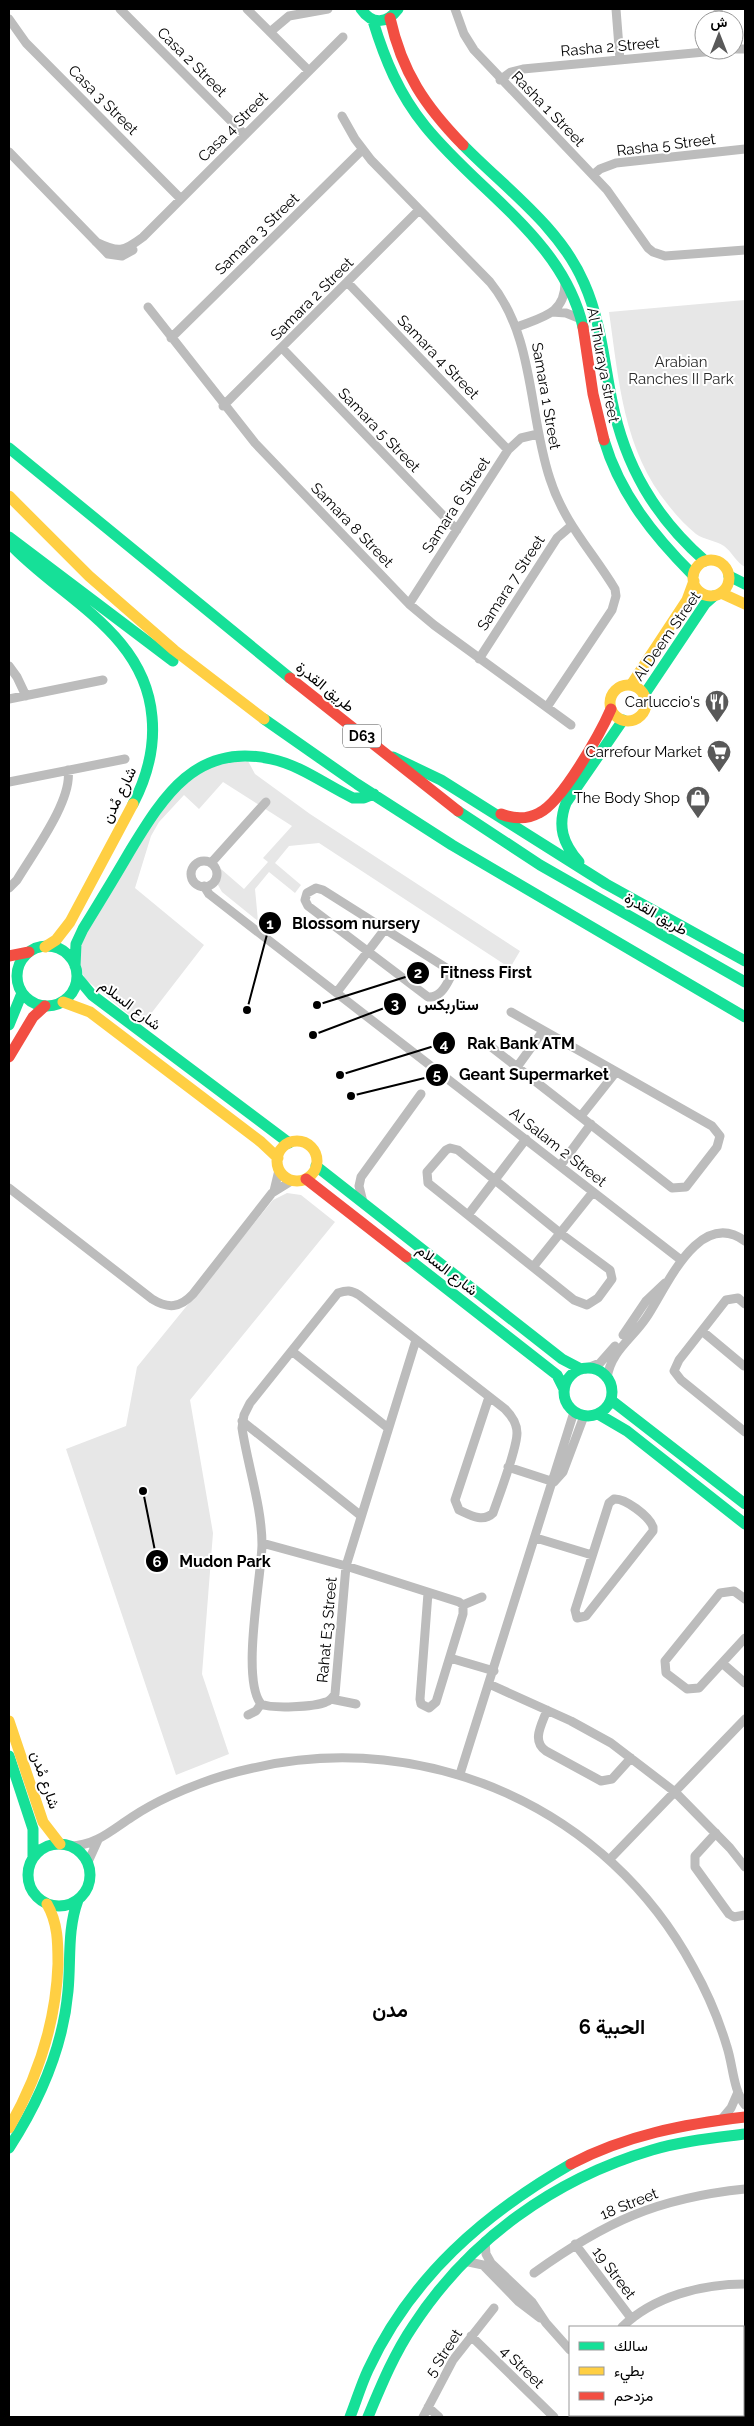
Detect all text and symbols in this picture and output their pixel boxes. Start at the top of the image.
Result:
north arrow [694,10,744,60]
text: ش [711,14,728,31]
street label: Casa 2 Street [153,23,231,101]
street label: Rasha 2 Street [560,34,660,60]
street label: Casa 3 Street [64,61,142,139]
street label: Rasha 1 Street [508,68,588,150]
street label: Casa 4 Street [194,88,272,166]
street label: Rasha 5 Street [616,130,716,160]
street label: Samara 3 Street [211,189,303,279]
street label: Samara 2 Street [267,254,357,344]
street label: Al Thuraya street [583,306,623,424]
street label: Samara 4 Street [393,311,483,403]
street label: Samara 1 Street [528,341,564,451]
park label: Arabian Ranches II Park [628,353,734,388]
street label: Samara 5 Street [334,384,424,476]
street label: Samara 6 Street [418,454,494,556]
street label: Samara 8 Street [307,479,397,571]
street label: Samara 7 Street [474,532,548,634]
street label: Al Deem Street [629,588,705,684]
street label: طريق القدرة [292,658,358,717]
restaurant icon: Carluccio's [704,689,730,723]
place label: Carluccio's [625,693,700,711]
road number: D63 [343,724,381,748]
supermarket icon: Carrefour Market [706,739,732,773]
place label: Carrefour Market [585,743,702,761]
street label: شارع مُدن [98,764,142,827]
shop icon: The Body Shop [685,785,711,819]
place label: The Body Shop [574,789,680,807]
street label: طريق القدرة [621,889,691,940]
callout: Blossom nursery [257,908,430,939]
text: Blossom nursery [292,914,420,933]
text: 1 [266,915,274,933]
callout: Fitness First [405,957,542,988]
text: Fitness First [440,963,532,982]
text: 2 [414,964,422,982]
street label: شارع السلام [94,976,164,1036]
callout: ستاربكس [383,988,489,1019]
text: 3 [391,995,399,1013]
text: ستاربكس [417,995,479,1015]
callout: Rak Bank ATM [431,1028,585,1059]
text: Rak Bank ATM [467,1034,575,1053]
text: 4 [440,1035,449,1053]
callout: Geant Supermarket [424,1059,619,1090]
text: Geant Supermarket [459,1065,609,1084]
text: 5 [433,1066,441,1084]
street label: Al Salam 2 Street [506,1104,610,1190]
street label: شارع السلام [412,1241,481,1301]
callout: Mudon Park [145,1546,281,1577]
text: Mudon Park [179,1552,271,1571]
text: 6 [152,1553,162,1571]
street label: Rahat E3 Street [313,1576,341,1684]
street label: شارع مُدن [25,1749,63,1812]
district label: مدن [372,1998,408,2022]
district label: الحبية 6 [579,2015,645,2039]
street label: 18 Street [597,2184,661,2224]
street label: 19 Street [589,2243,639,2303]
street label: 5 Street [422,2326,466,2380]
legend [569,2326,744,2416]
text: سالك [614,2337,648,2355]
street label: 4 Street [496,2342,548,2392]
text: بطيء [614,2362,644,2384]
text: مزدحم [614,2387,653,2406]

